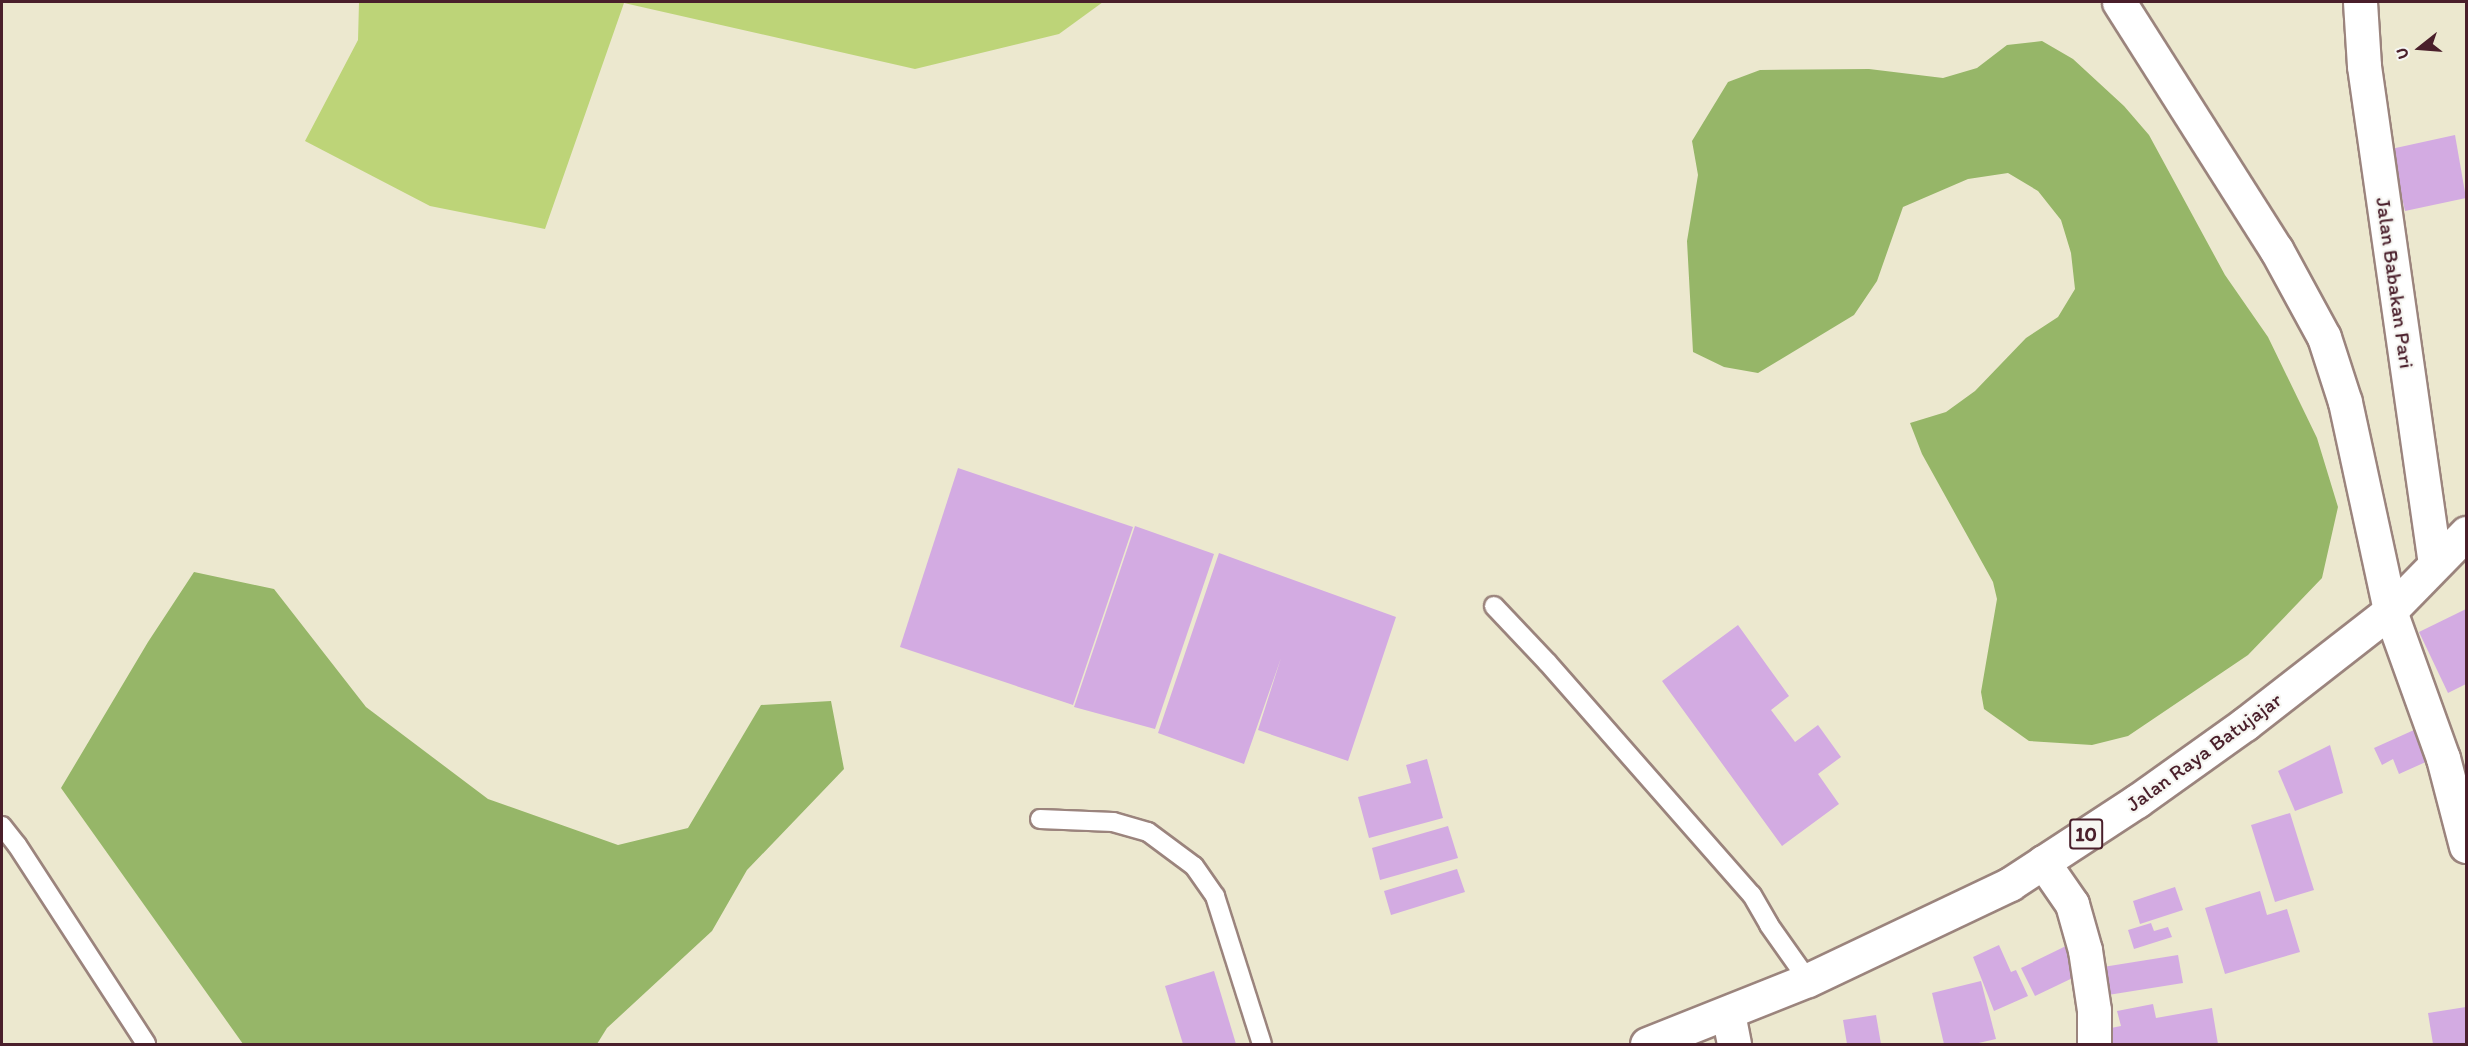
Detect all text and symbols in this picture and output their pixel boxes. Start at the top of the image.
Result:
north arrow [2390,18,2450,78]
text: U [2392,46,2413,61]
street label: Jalan Babakan Pari [2370,196,2420,370]
street label: Jalan Raya Batujajar [2122,687,2286,817]
road number: 10 [2068,817,2104,851]

